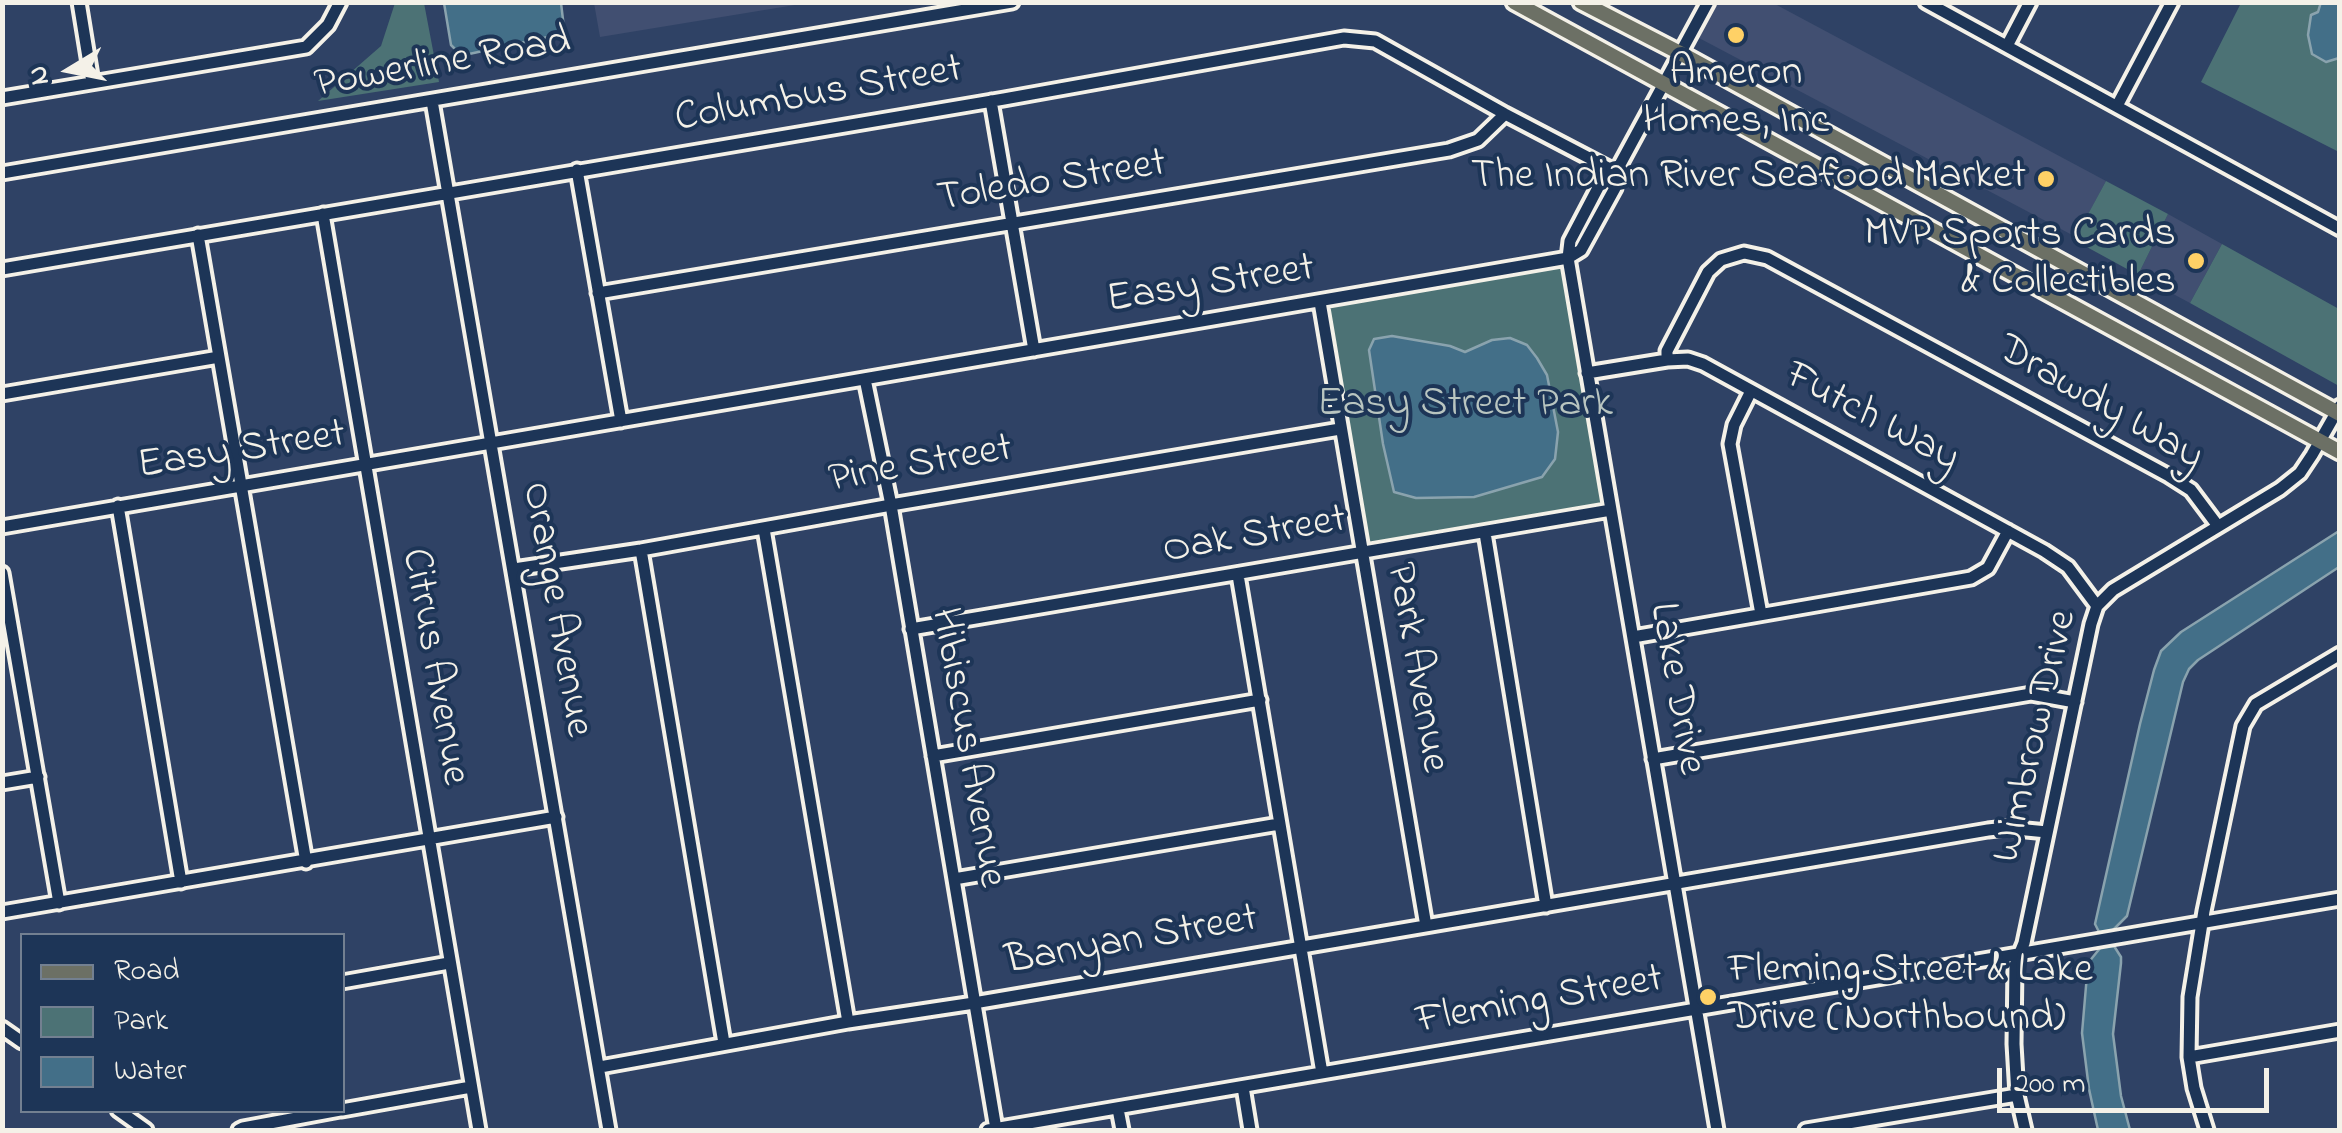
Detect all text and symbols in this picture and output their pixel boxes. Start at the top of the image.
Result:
street label: Powerline Road [311,19,575,113]
north arrow [20,20,120,120]
marker: Ameron Homes, Inc [1725,24,1747,46]
street label: Columbus Street [671,47,967,147]
place label: Ameron Homes, Inc [1643,51,1829,150]
text: N [18,62,62,88]
street label: Toledo Street [934,141,1170,227]
place label: The Indian River Seafood Market [1471,154,2026,204]
marker: The Indian River Seafood Market [2035,168,2057,190]
place label: MVP Sports Cards & Collectibles [1864,212,2176,310]
street label: Easy Street [1104,246,1318,328]
marker: MVP Sports Cards & Collectibles [2185,250,2207,272]
street label: Drawdy Way [1987,327,2211,485]
street label: Futch Way [1775,353,1967,487]
park label: Easy Street Park [1317,382,1613,432]
street label: Easy Street [135,412,349,494]
street label: Pine Street [825,426,1017,508]
street label: Orange Avenue [507,479,601,741]
street label: Oak Street [1160,497,1350,579]
street label: Citrus Avenue [386,545,478,789]
street label: Park Avenue [1371,559,1457,777]
street label: Lake Drive [1634,599,1714,779]
street label: Hibiscus Avenue [916,604,1014,892]
street label: Wimbrow Drive [1984,606,2092,868]
street label: Banyan Street [1002,896,1262,990]
legend [20,933,345,1113]
place label: Fleming Street & Lake Drive (Northbound) [1728,948,2093,1046]
text: Road [114,950,179,994]
street label: Fleming Street [1413,957,1667,1049]
marker: Fleming Street & Lake Drive (Northbound) [1697,986,1719,1008]
text: Park [114,1000,168,1044]
scale bar [2002,1048,2274,1110]
text: Water [114,1050,186,1094]
text: 200 m [2014,1063,2086,1107]

